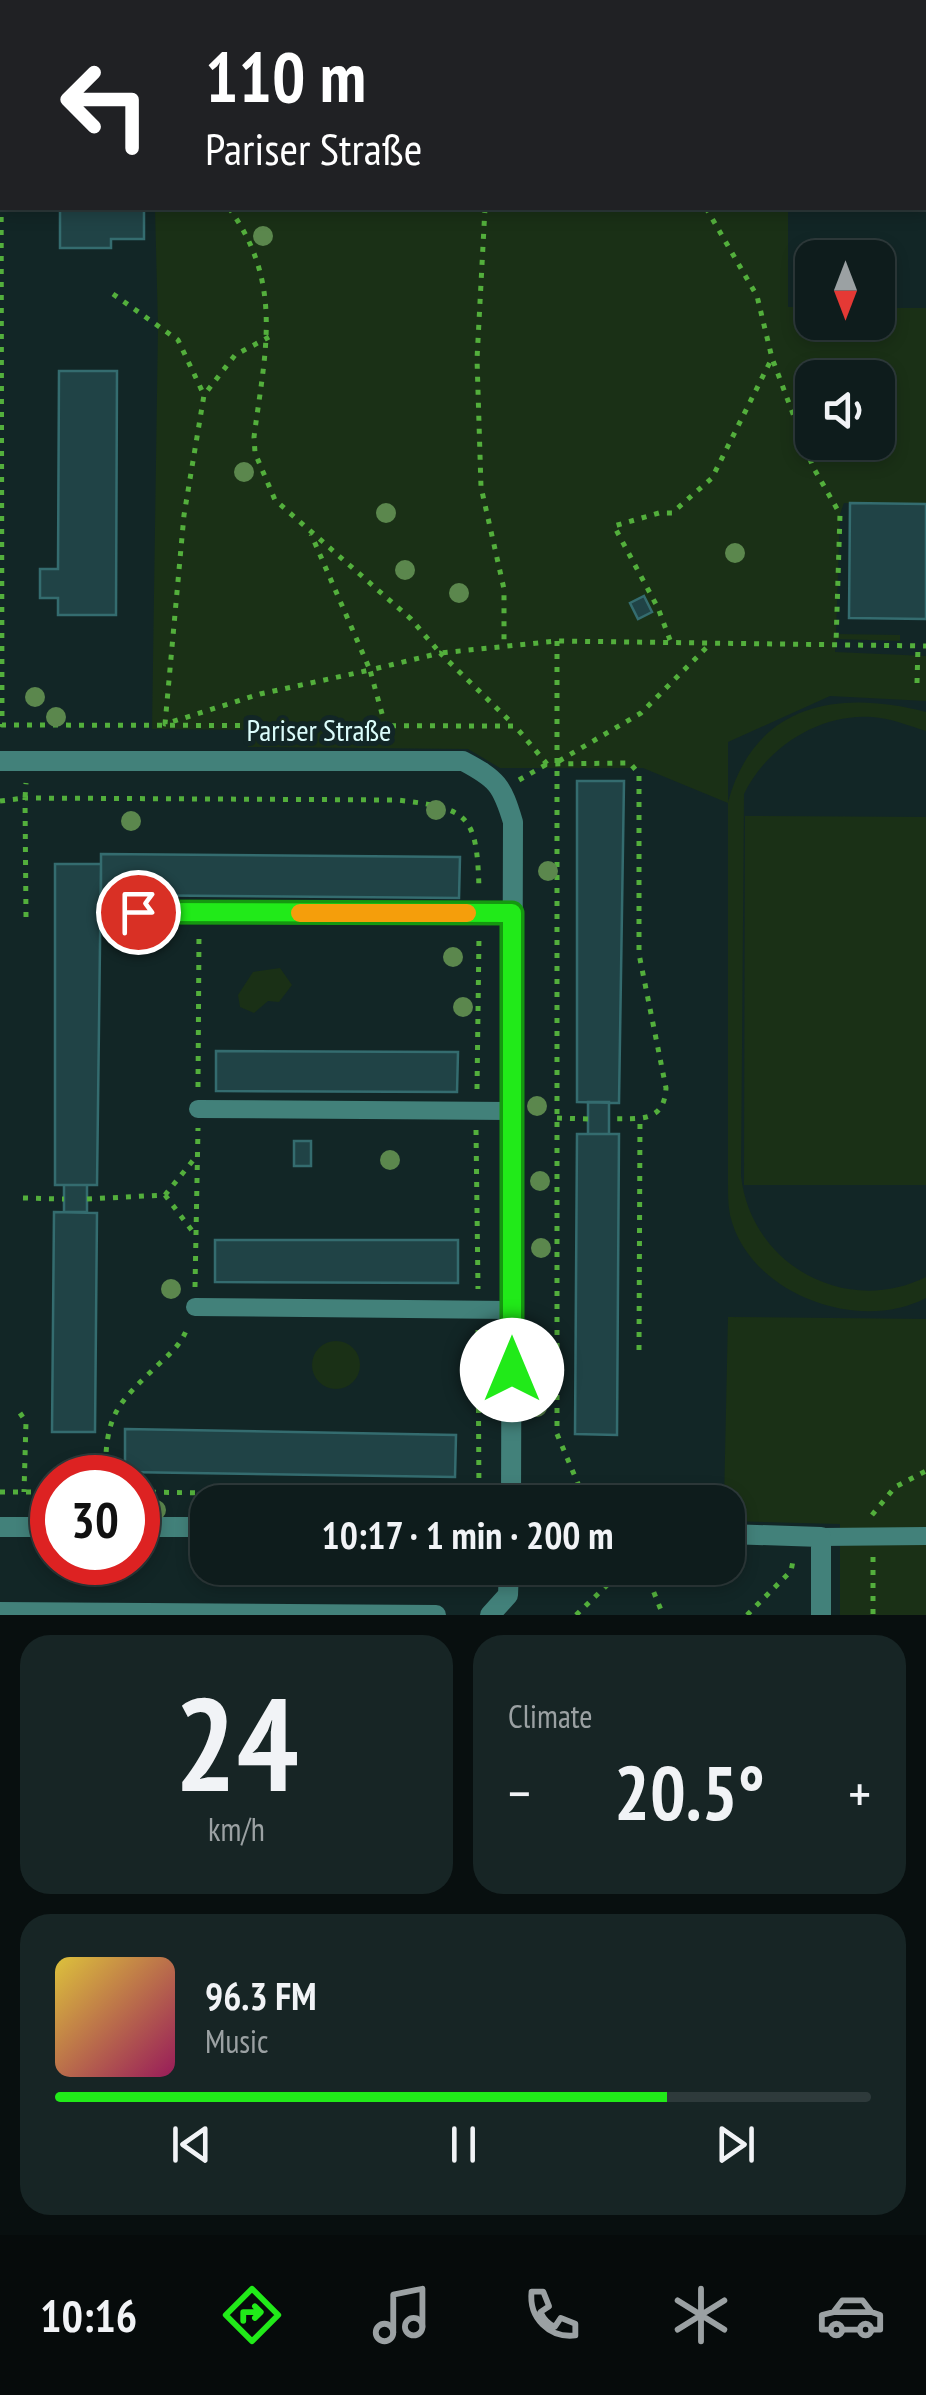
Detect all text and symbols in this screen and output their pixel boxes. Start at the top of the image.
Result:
text: 110 m [205,31,366,121]
icon: left [40,40,170,170]
text: Pariser Straße [205,119,422,177]
north arrow [795,240,895,340]
map controls [795,240,895,460]
button: sound [795,360,895,460]
street label: Pariser Straße [247,710,391,749]
pin [96,870,181,955]
icon: arrive [111,885,166,940]
position arrow [460,1318,564,1422]
speed limit sign: 30 [30,1455,160,1585]
text: 10:17 · 1 min · 200 m [321,1510,614,1559]
text: 24 [174,1659,299,1827]
text: Climate [508,1695,592,1737]
text: 20.5° [614,1744,765,1841]
text: − [508,1757,531,1828]
text: + [848,1757,871,1828]
text: km/h [208,1808,265,1850]
text: 96.3 FM [205,1971,317,2020]
text: Music [205,2020,268,2062]
icon: previous [164,2117,219,2172]
icon: pause [436,2117,491,2172]
icon: next [708,2117,763,2172]
icon: directions [217,2280,287,2350]
icon: music [367,2280,437,2350]
icon: phone [517,2280,587,2350]
icon: climate [666,2280,736,2350]
icon: car [816,2280,886,2350]
text: 10:16 [40,2286,137,2344]

